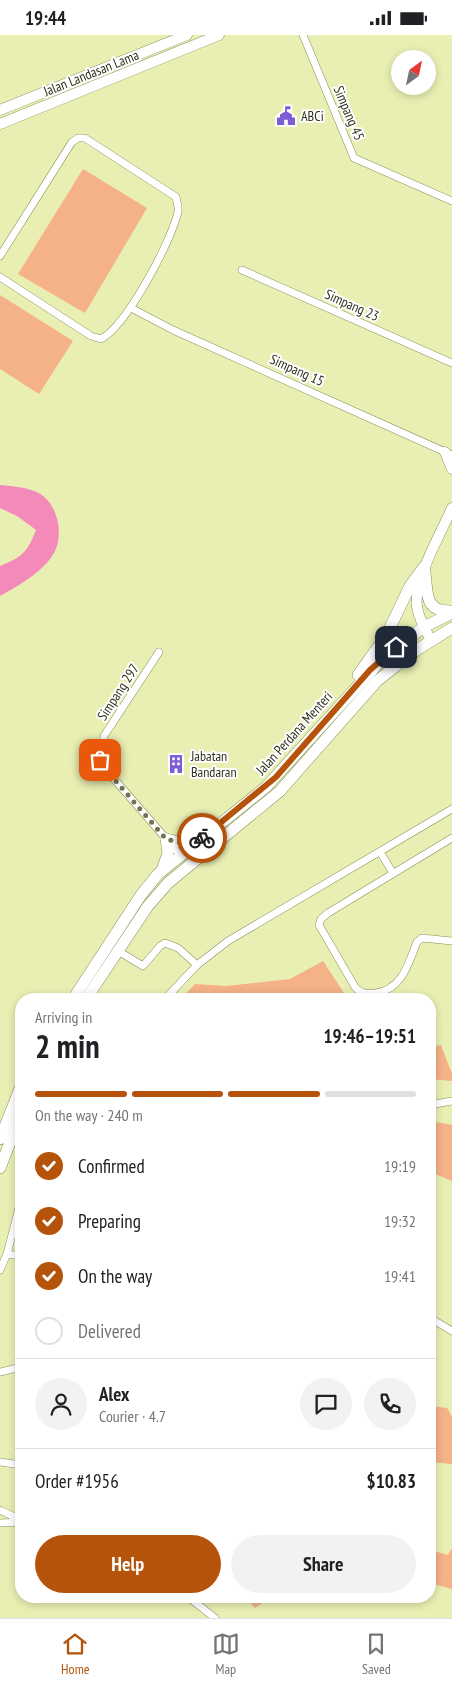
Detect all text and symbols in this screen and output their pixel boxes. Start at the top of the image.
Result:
text: 19:44 [25,6,66,30]
street label: Jalan Landasan Lama [40,46,141,101]
north arrow [391,50,436,95]
map controls [391,50,436,95]
street label: Simpang 45 [329,83,369,143]
public building icon: ABCi [275,105,297,127]
place label: ABCi [301,107,324,125]
street label: Simpang 23 [322,285,382,325]
street label: Simpang 15 [267,350,327,390]
pin [375,626,417,668]
icon: home [382,633,410,661]
street label: Simpang 297 [93,660,143,724]
street label: Jalan Perdana Menteri [251,688,336,779]
pin [79,739,121,781]
icon: bag [86,746,114,774]
place label: Jabatan Bandaran [190,747,237,781]
building icon: Jabatan Bandaran [165,753,187,775]
courier [177,813,227,863]
icon: bike [188,824,216,852]
text: Arriving in [35,1007,92,1027]
text: 19:46–19:51 [323,1024,416,1048]
text: 2 min [35,1025,100,1067]
text: On the way · 240 m [35,1105,143,1125]
icon: check [35,1152,63,1180]
text: Confirmed [78,1154,145,1178]
text: 19:19 [384,1156,416,1176]
icon: check [35,1207,63,1235]
text: Preparing [78,1209,141,1233]
text: 19:32 [384,1211,416,1231]
icon: check [35,1262,63,1290]
text: On the way [78,1264,152,1288]
text: 19:41 [384,1266,416,1286]
text: Delivered [78,1319,141,1343]
button: person [35,1378,87,1430]
button: chat [300,1378,352,1430]
button: phone [364,1378,416,1430]
text: Alex [99,1382,129,1406]
text: Courier · 4.7 [99,1406,166,1426]
text: Order #1956 [35,1469,119,1493]
text: $10.83 [367,1469,416,1493]
button: Help [35,1535,221,1593]
button: Share [231,1535,416,1593]
tab: Home [61,1630,90,1678]
tab: Map [212,1630,240,1678]
tab: Saved [362,1630,391,1678]

